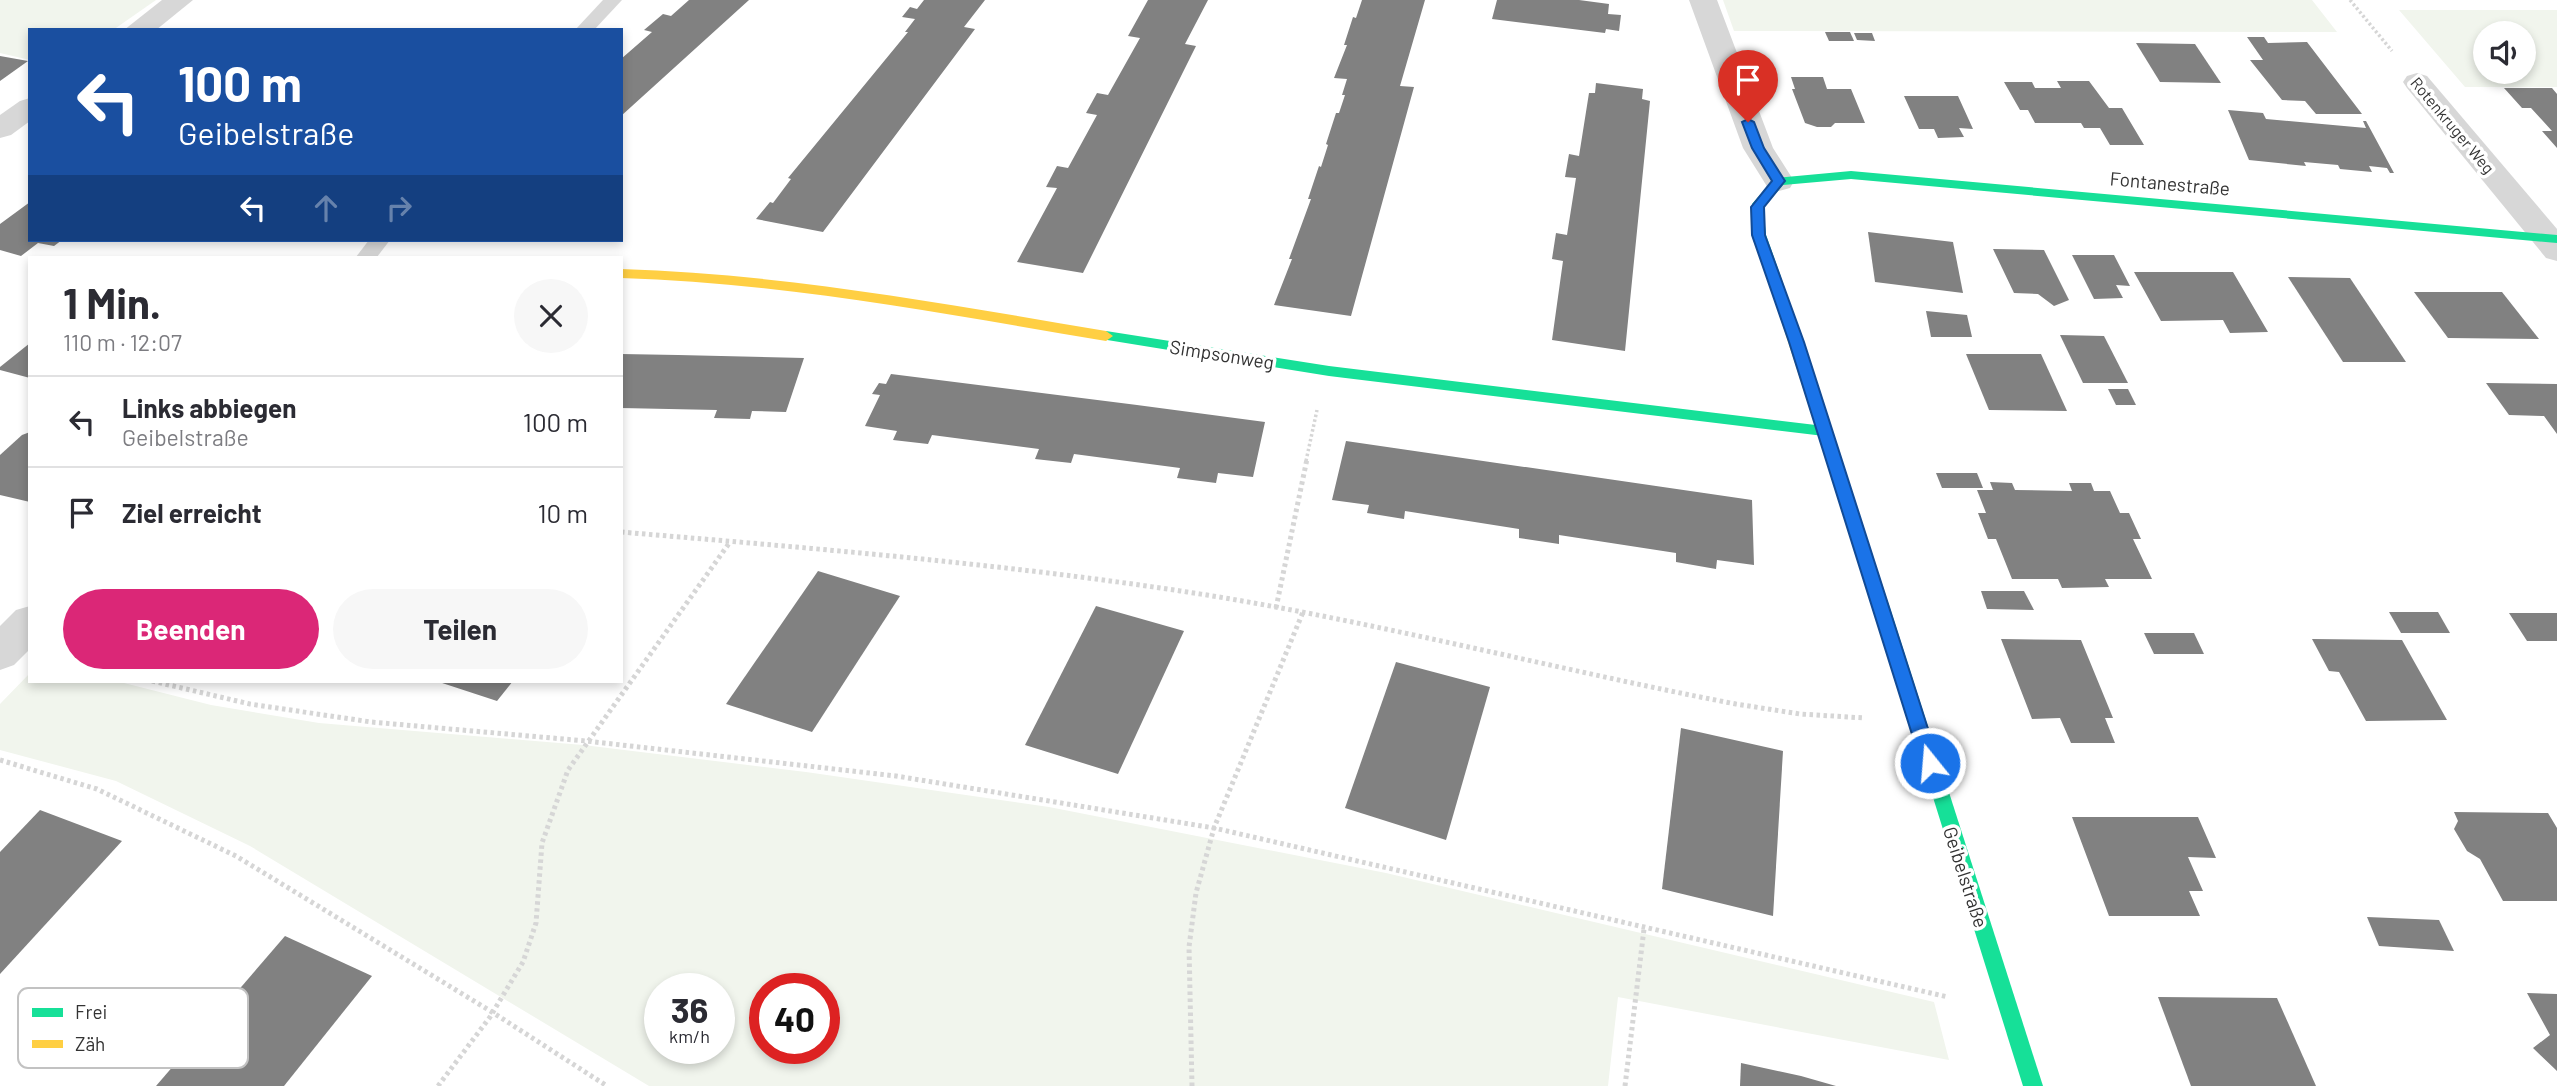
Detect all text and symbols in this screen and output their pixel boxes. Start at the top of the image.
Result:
map controls [2473,21,2536,84]
button: sound [2473,21,2536,84]
pin [1718,50,1778,122]
text: 100 m [178,53,302,112]
icon: left [63,56,154,147]
icon: arrive [1729,61,1767,99]
street label: Rotenkruger Weg [2407,73,2499,177]
text: Geibelstraße [178,113,354,151]
street label: Fontanestraße [2109,166,2231,200]
icon: left [234,189,272,227]
icon: ahead [307,189,345,227]
icon: right [380,189,418,227]
text: 1 Min. [63,277,161,327]
button: close [514,279,588,353]
text: 110 m · 12:07 [63,328,182,356]
street label: Simpsonweg [1168,334,1276,374]
text: Links abbiegen [122,392,296,423]
icon: left [63,403,101,441]
text: 100 m [523,406,588,437]
text: Geibelstraße [122,423,249,451]
icon: arrive [63,494,101,532]
text: Ziel erreicht [122,497,262,528]
text: 10 m [538,497,588,528]
button: Beenden [63,589,319,669]
button: Teilen [333,589,588,669]
position arrow [1893,726,1967,800]
street label: Geibelstraße [1939,824,1993,930]
speed limit sign: 40 [749,973,840,1064]
legend [18,988,248,1068]
text: 36 [671,988,708,1030]
text: Frei [75,1000,107,1023]
text: km/h [669,1025,710,1047]
text: Zäh [75,1032,105,1055]

